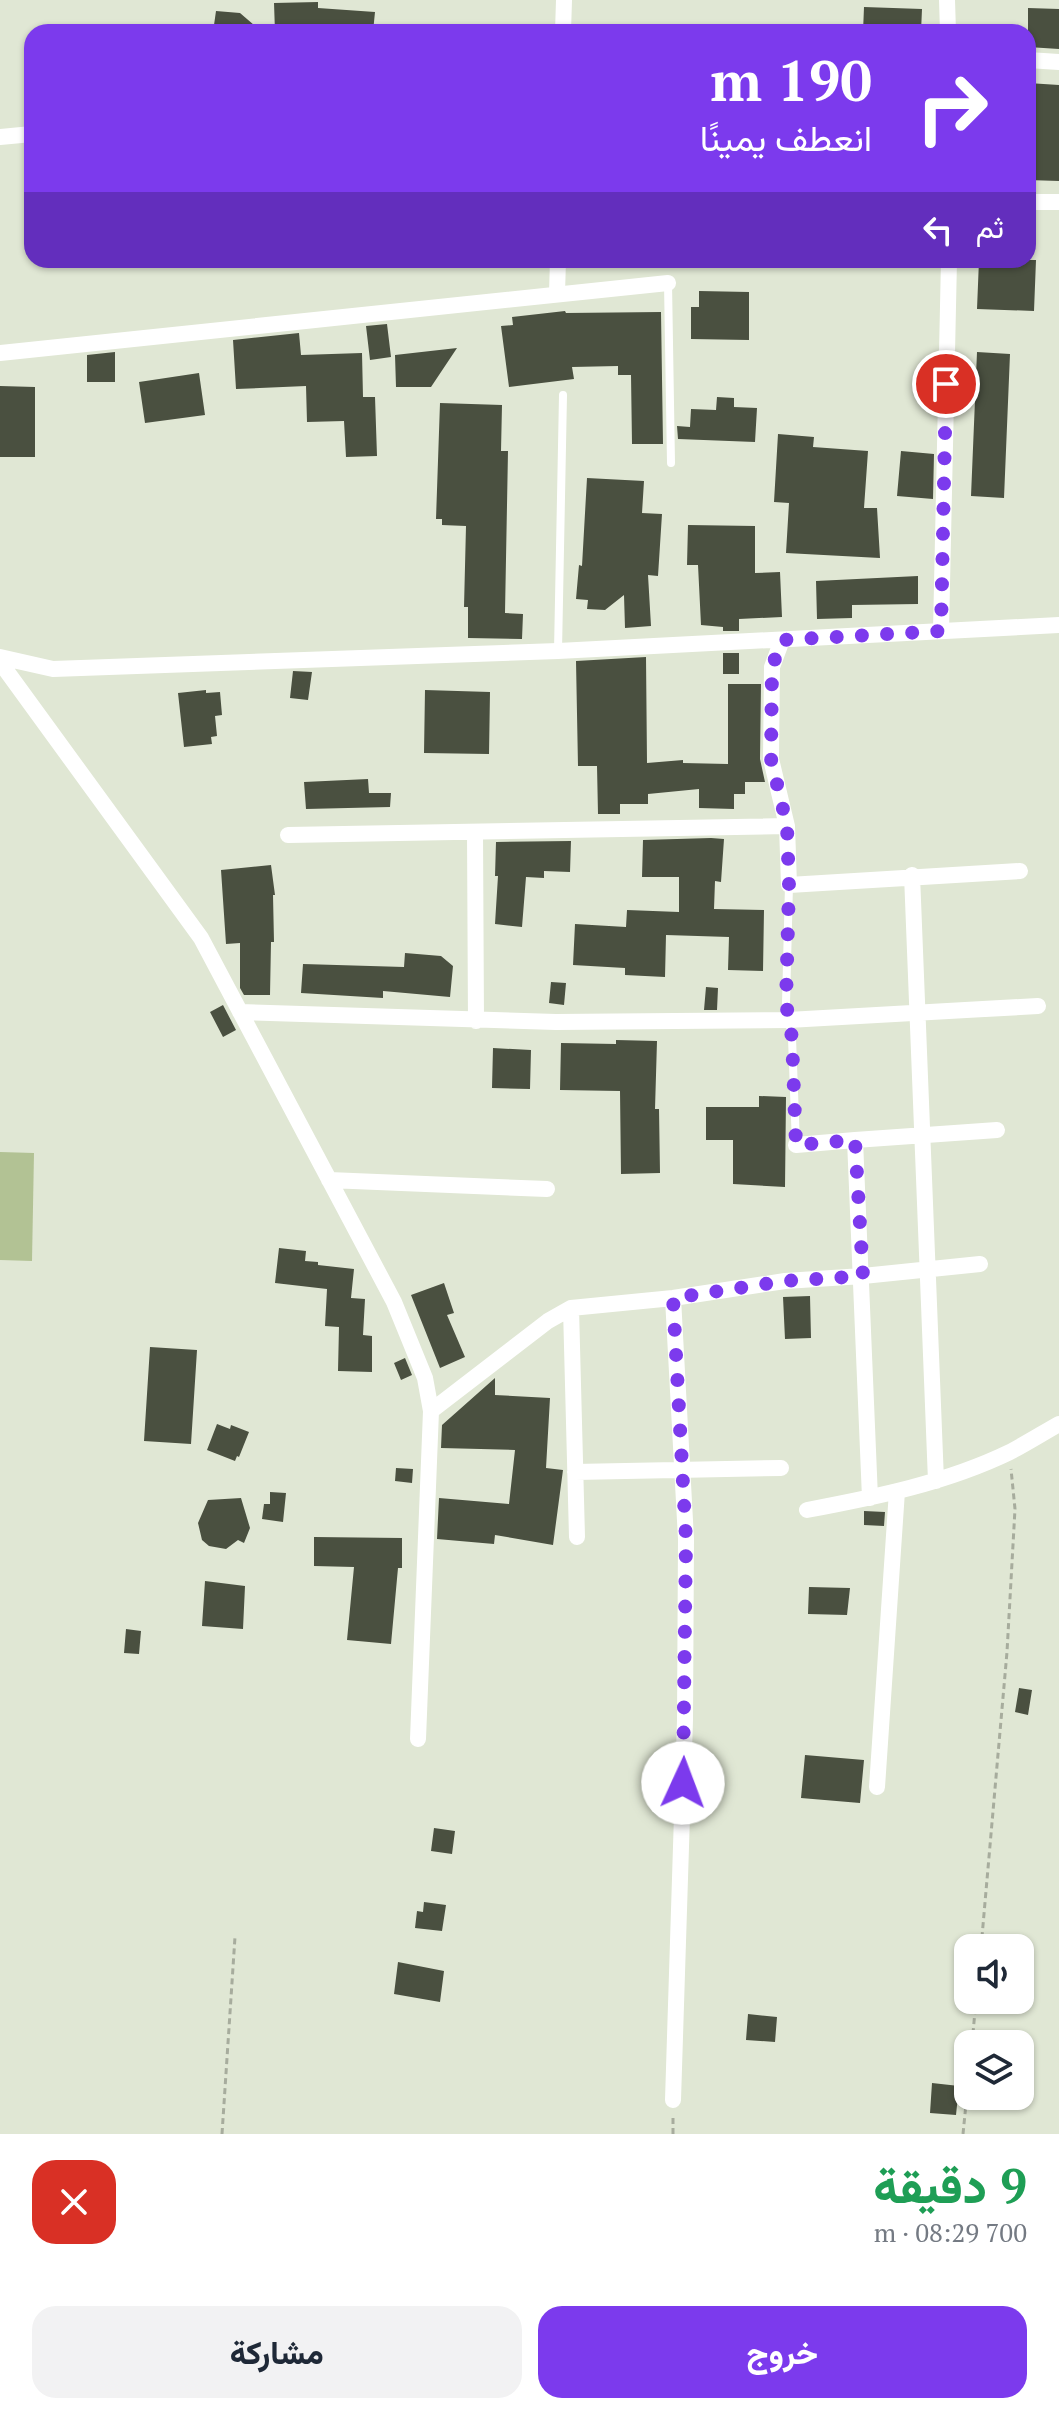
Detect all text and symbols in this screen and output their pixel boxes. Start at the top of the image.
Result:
text: 190 m [710,43,872,117]
icon: right [900,56,1004,160]
text: انعطف يمينًا [700,114,872,161]
text: ثم [976,207,1004,247]
icon: left [916,208,960,252]
pin [912,350,980,418]
icon: arrive [924,362,968,406]
position arrow [641,1741,725,1825]
map controls [954,1934,1034,2110]
button: sound [954,1934,1034,2014]
button: layers [954,2030,1034,2110]
text: 9 دقيقة [873,2153,1027,2217]
button: close [32,2160,116,2244]
text: 700 m · 08:29 [874,2215,1027,2249]
button: مشاركة [32,2306,522,2398]
button: خروج [538,2306,1027,2398]

